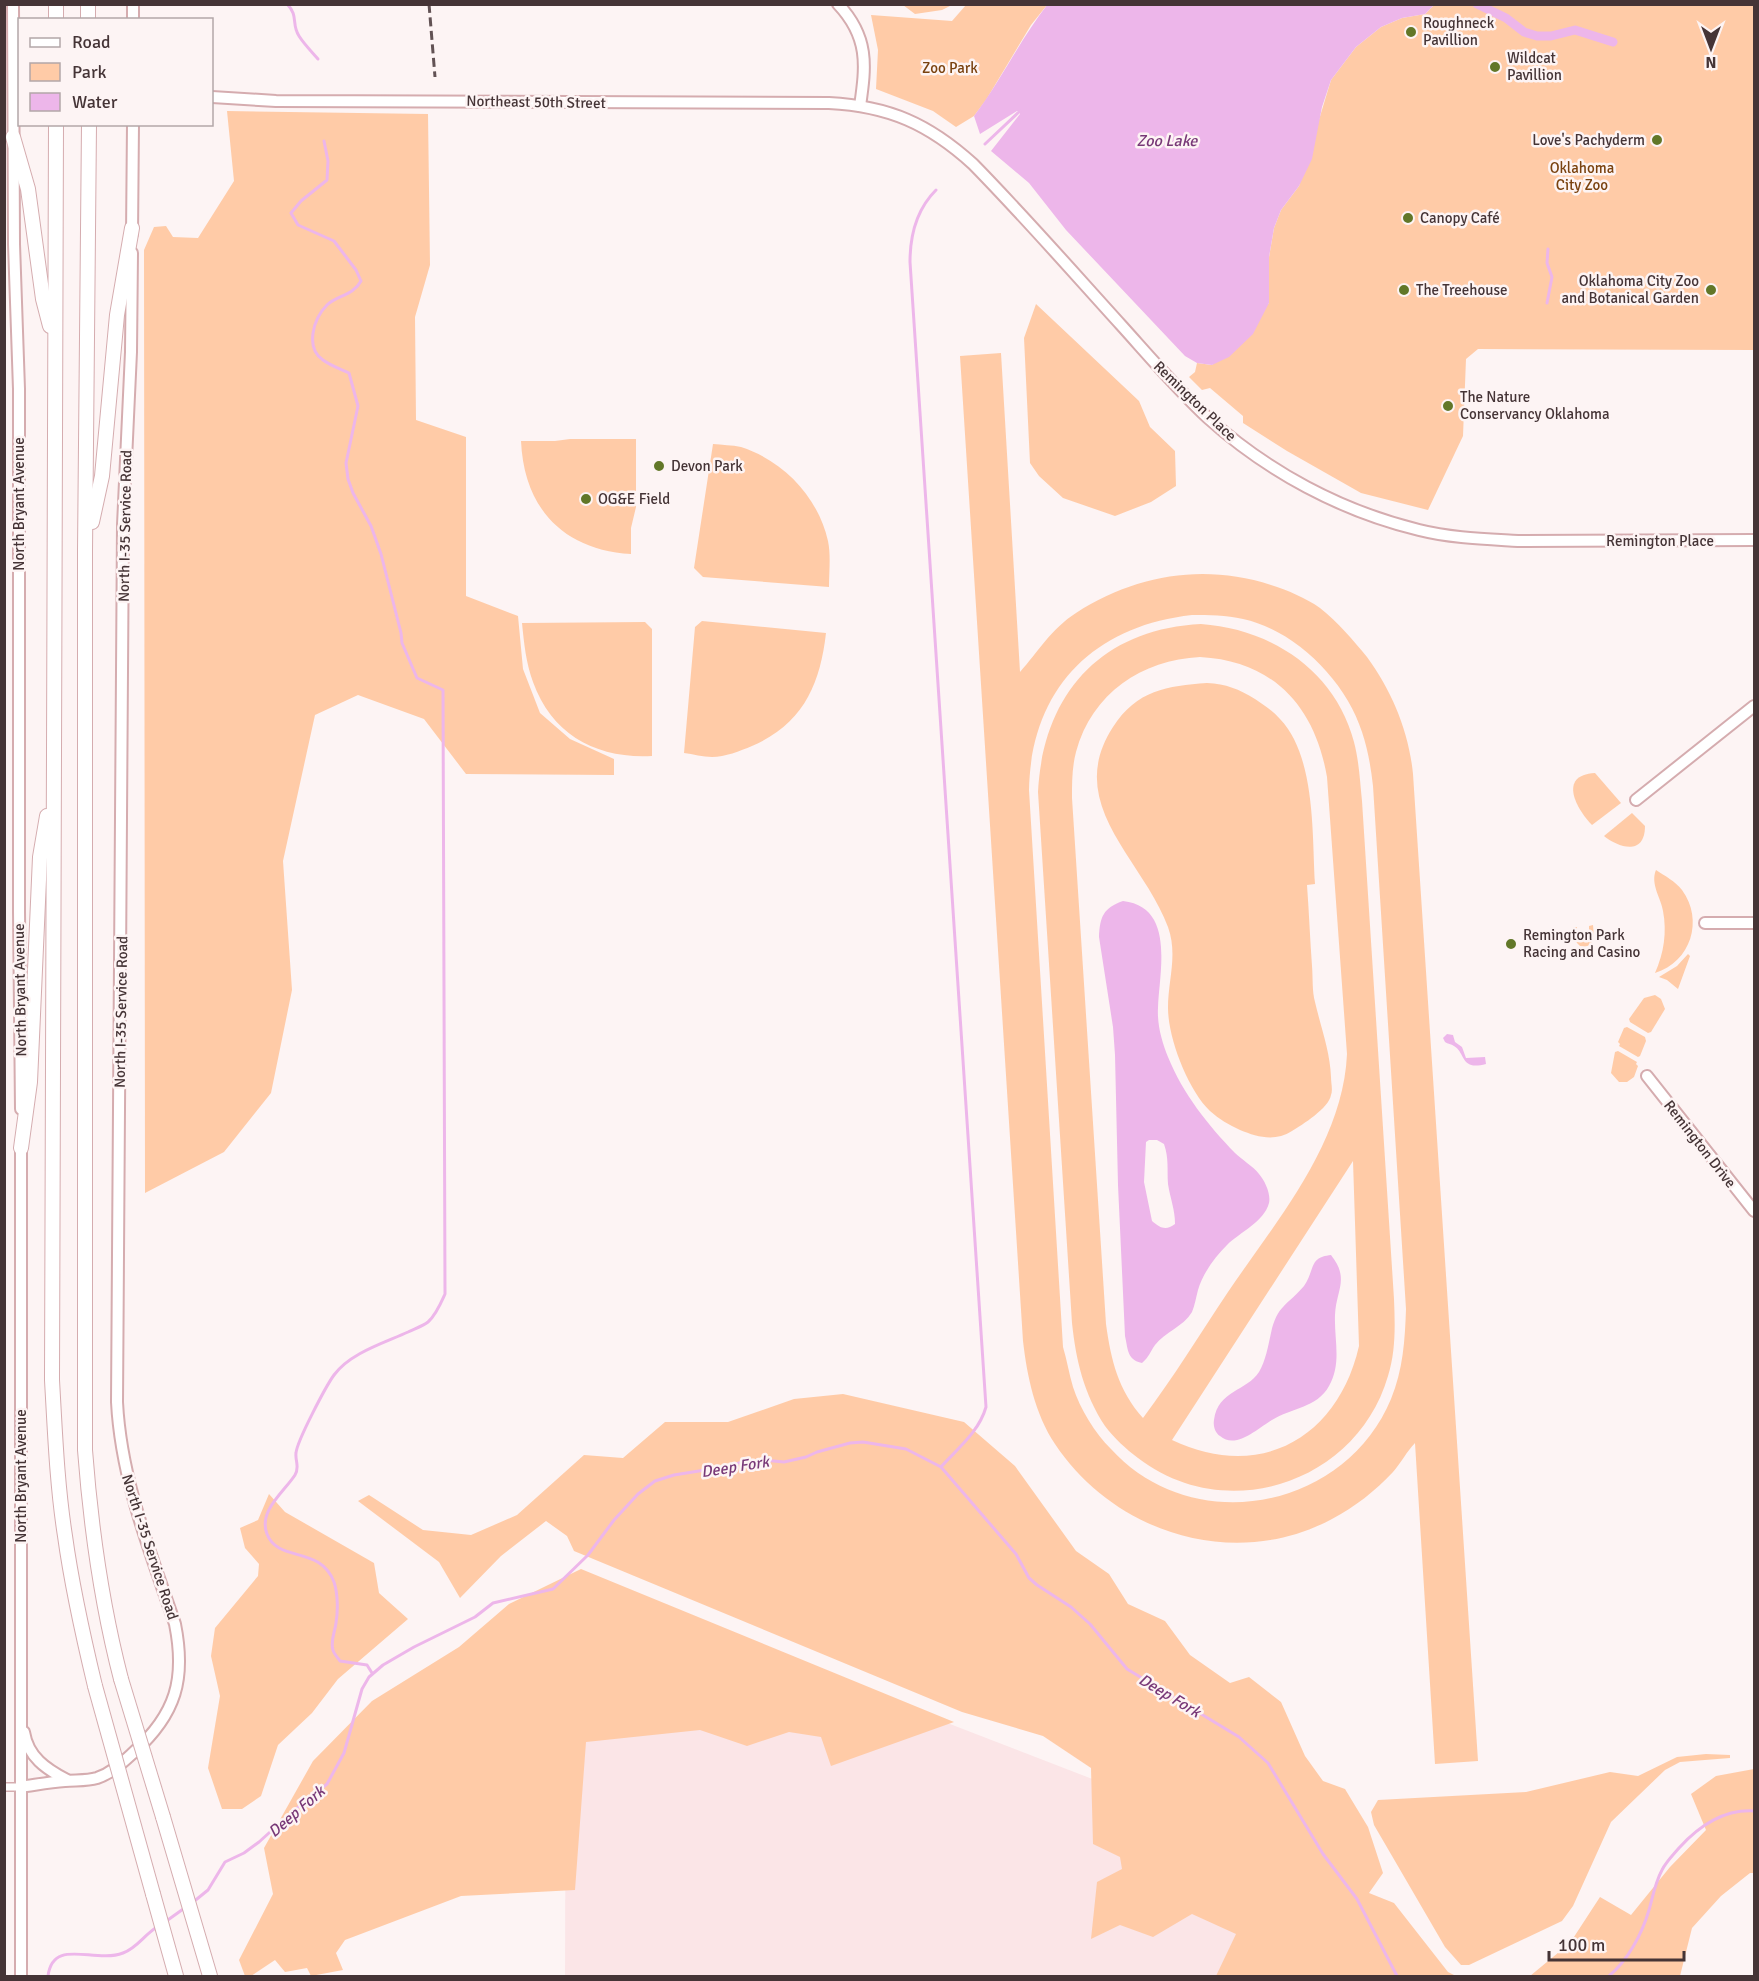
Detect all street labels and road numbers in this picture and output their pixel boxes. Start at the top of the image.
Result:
street label: Northeast 50th Street [466,92,606,112]
street label: Remington Place [1150,357,1240,445]
street label: North Bryant Avenue [10,437,28,571]
street label: North I-35 Service Road [115,450,135,602]
street label: Remington Place [1606,532,1714,550]
street label: North Bryant Avenue [10,923,30,1057]
street label: North I-35 Service Road [111,936,131,1088]
street label: Remington Drive [1660,1097,1740,1191]
street label: North Bryant Avenue [12,1409,30,1543]
street label: North I-35 Service Road [118,1472,182,1622]

